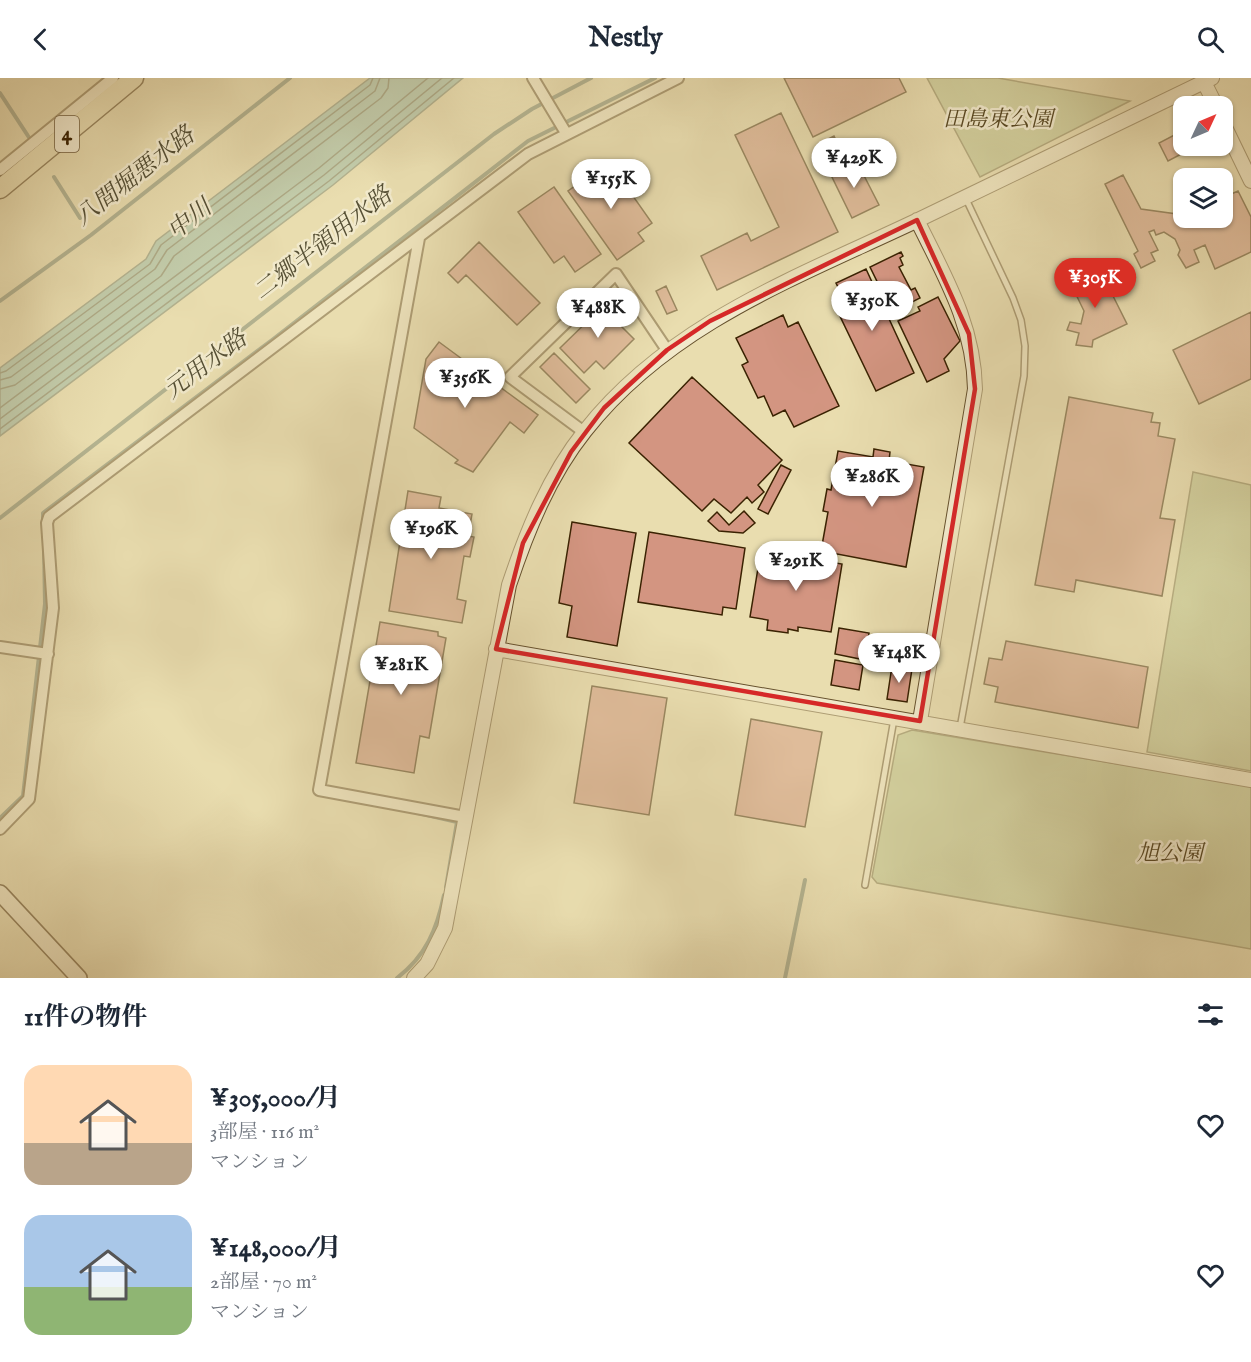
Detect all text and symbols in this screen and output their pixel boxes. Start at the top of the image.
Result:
text: Nestly [588,22,663,56]
icon: back [24,23,57,56]
icon: search [1194,23,1227,56]
north arrow [1173,96,1233,156]
map controls [1173,96,1233,228]
park label: 田島東公園 [943,106,1056,134]
road number: 4 [55,116,79,152]
water label: 八間堀悪水路 [69,119,203,234]
pin: ¥429K [812,138,896,189]
text: ¥429K [826,145,882,170]
pin: ¥155K [569,159,653,210]
text: ¥155K [586,166,637,191]
button: layers [1173,168,1233,228]
water label: 二郷半領用水路 [247,179,400,308]
water label: 中川 [162,191,221,247]
pin: ¥305K [1053,258,1137,309]
text: ¥305K [1068,265,1122,290]
pin: ¥350K [830,281,914,332]
pin: ¥488K [556,288,640,339]
text: ¥350K [845,288,899,313]
text: ¥488K [571,295,625,320]
water label: 元用水路 [158,323,255,406]
pin: ¥356K [423,358,507,409]
text: ¥356K [439,365,491,390]
pin: ¥286K [830,457,914,508]
text: ¥286K [845,464,899,489]
pin: ¥196K [389,509,473,560]
text: ¥196K [404,516,458,541]
pin: ¥291K [754,541,838,592]
text: ¥291K [769,548,823,573]
pin: ¥148K [857,633,941,684]
text: ¥148K [872,640,926,665]
pin: ¥281K [359,645,443,696]
text: ¥281K [374,652,428,677]
park label: 旭公園 [1137,840,1206,868]
icon: filters [1194,998,1227,1031]
text: 11件の物件 [24,1001,147,1034]
text: ¥305,000/月 [210,1082,341,1115]
icon: home [72,1089,144,1161]
icon: heart [1194,1109,1227,1142]
text: 3部屋 · 116 m² [210,1120,319,1145]
text: マンション [210,1150,309,1175]
text: ¥148,000/月 [210,1232,342,1265]
icon: home [72,1239,144,1311]
icon: heart [1194,1259,1227,1292]
text: 2部屋 · 70 m² [210,1270,317,1295]
text: マンション [210,1300,309,1325]

